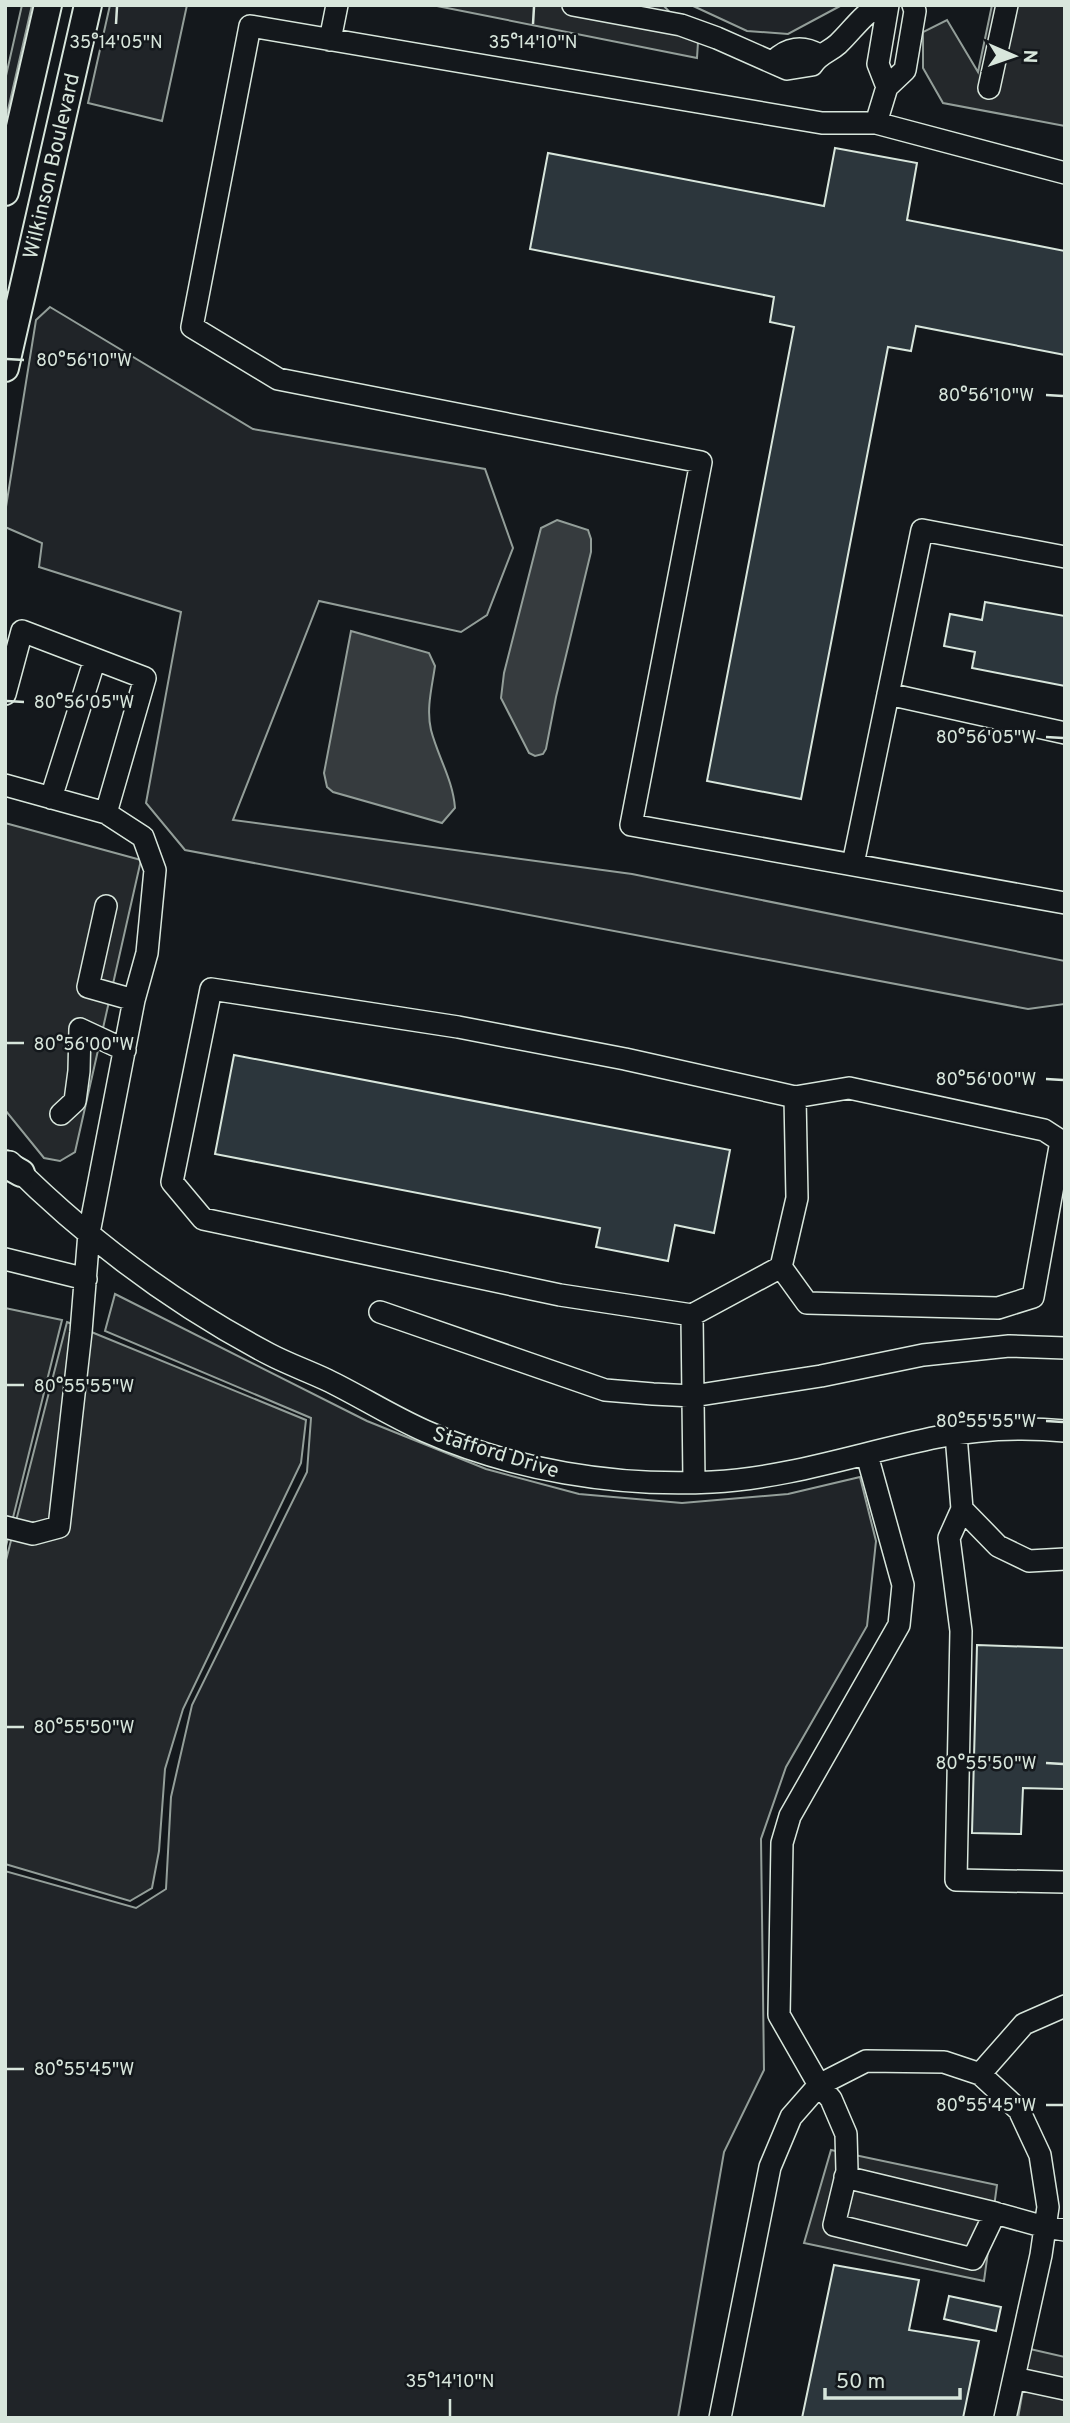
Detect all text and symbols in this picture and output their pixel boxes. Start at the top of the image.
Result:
north arrow [979,21,1049,91]
text: 35°14'05"N [69,32,163,55]
text: 35°14'10"N [488,32,578,55]
text: N [1017,49,1041,64]
street label: Wilkinson Boulevard [18,71,87,262]
text: 80°56'10"W [36,350,132,373]
text: 80°56'10"W [938,385,1034,408]
text: 80°56'05"W [34,692,134,715]
text: 80°56'05"W [936,727,1036,750]
text: 80°56'00"W [34,1034,134,1057]
text: 80°56'00"W [936,1069,1036,1092]
text: 80°55'55"W [34,1376,134,1399]
text: 80°55'55"W [936,1411,1036,1434]
street label: Stafford Drive [429,1421,562,1486]
text: 80°55'50"W [33,1717,135,1740]
text: 80°55'50"W [935,1753,1037,1776]
text: 80°55'45"W [34,2059,134,2082]
text: 80°55'45"W [936,2095,1036,2118]
scale bar [825,2356,960,2400]
text: 50 m [836,2369,885,2396]
text: 35°14'10"N [405,2371,495,2394]

